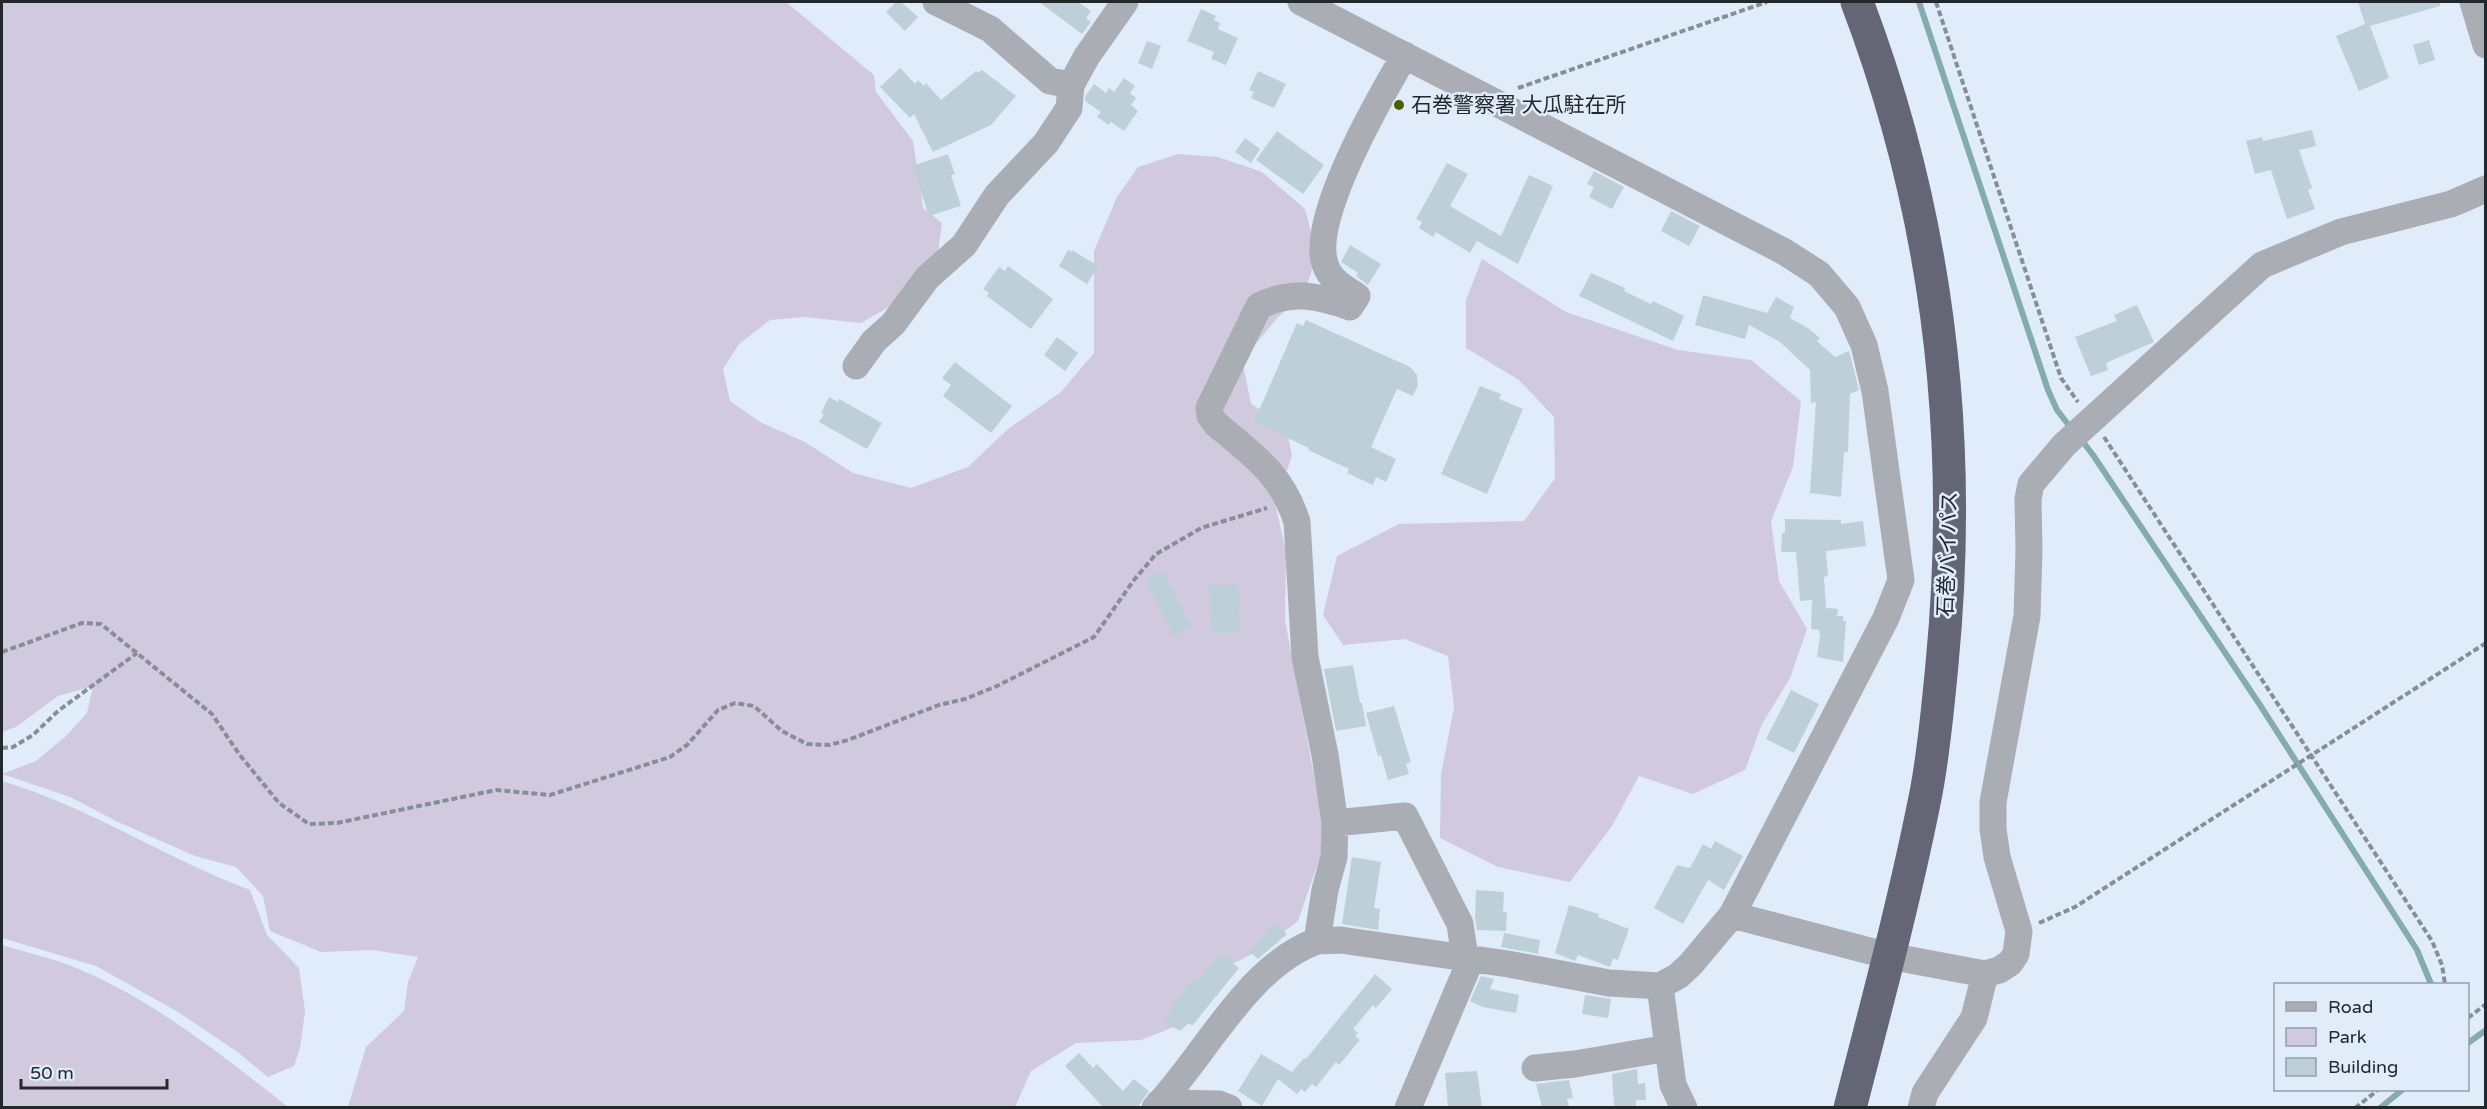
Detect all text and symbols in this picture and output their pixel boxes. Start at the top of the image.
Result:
place label: 石巻警察署 大瓜駐在所 [1411,93,1626,118]
marker: 石巻警察署 大瓜駐在所 [1392,98,1406,112]
street label: 石巻バイパス [1933,491,1963,617]
legend [2274,983,2469,1091]
text: Road [2328,996,2373,1018]
text: Park [2328,1026,2367,1048]
scale bar [21,1052,166,1090]
text: Building [2328,1056,2398,1078]
text: 50 m [30,1062,74,1084]

